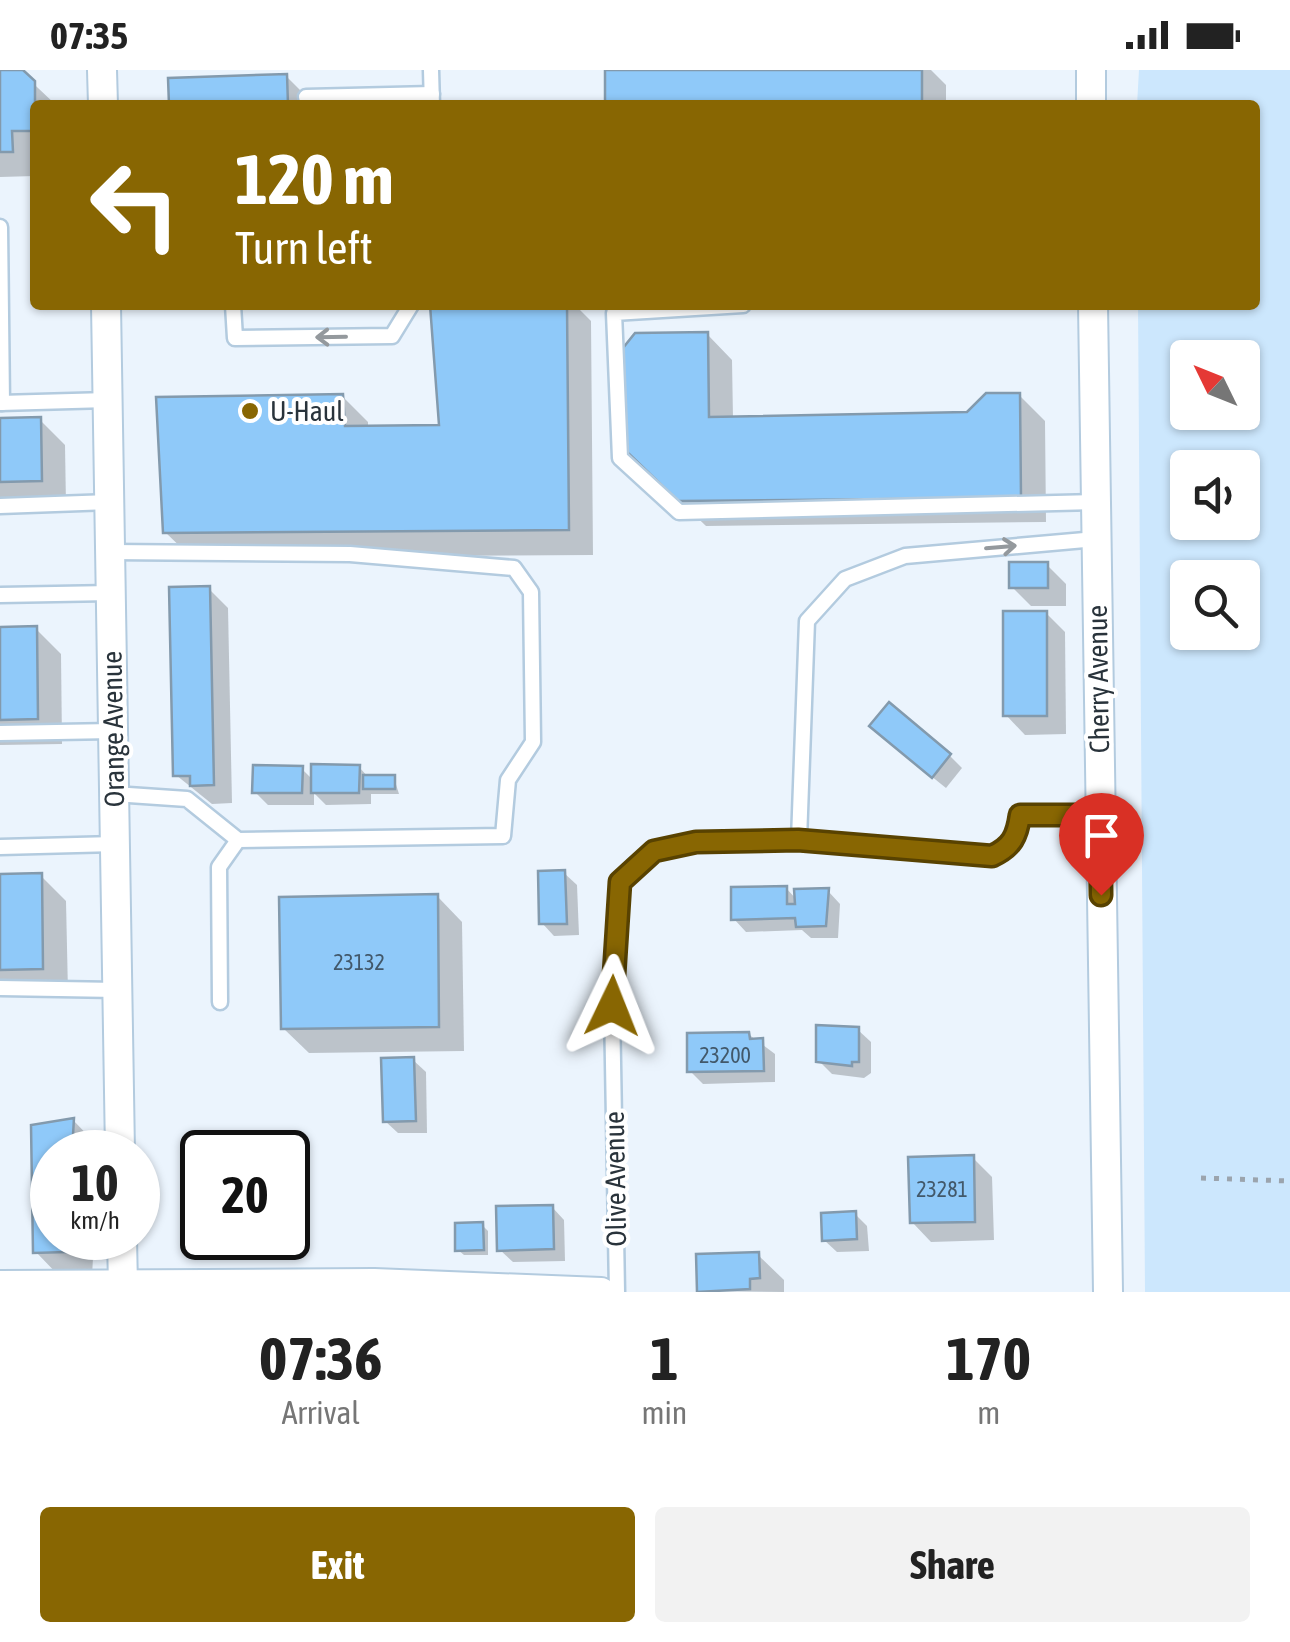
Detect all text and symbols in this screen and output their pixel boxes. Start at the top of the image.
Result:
text: 07:35 [50,14,128,57]
text: 120 m [235,139,394,219]
icon: left [70,140,200,270]
text: Turn left [235,222,373,274]
one-way arrow [315,328,348,346]
north arrow [1170,340,1260,430]
map controls [1170,340,1260,650]
place label: U-Haul [270,395,344,427]
marker: U-Haul [239,400,261,422]
button: sound [1170,450,1260,540]
one-way arrow [984,538,1016,557]
button: search [1170,560,1260,650]
street label: Cherry Avenue [1081,605,1115,753]
street label: Orange Avenue [96,651,130,807]
pin [1059,793,1144,896]
icon: arrive [1074,808,1129,863]
house number: 23132 [333,949,385,975]
position arrow [560,954,664,1058]
house number: 23200 [699,1042,751,1068]
street label: Olive Avenue [598,1111,632,1247]
speed limit sign: 20 [180,1130,310,1260]
text: 10 [71,1154,118,1212]
house number: 23281 [916,1176,968,1202]
text: km/h [70,1206,120,1234]
text: 07:36 [259,1324,382,1393]
text: 1 [650,1324,679,1393]
text: 170 [946,1324,1031,1393]
text: Arrival [282,1394,360,1431]
text: min [641,1394,687,1431]
text: m [977,1394,1000,1431]
button: Exit [40,1507,635,1622]
button: Share [655,1507,1250,1622]

